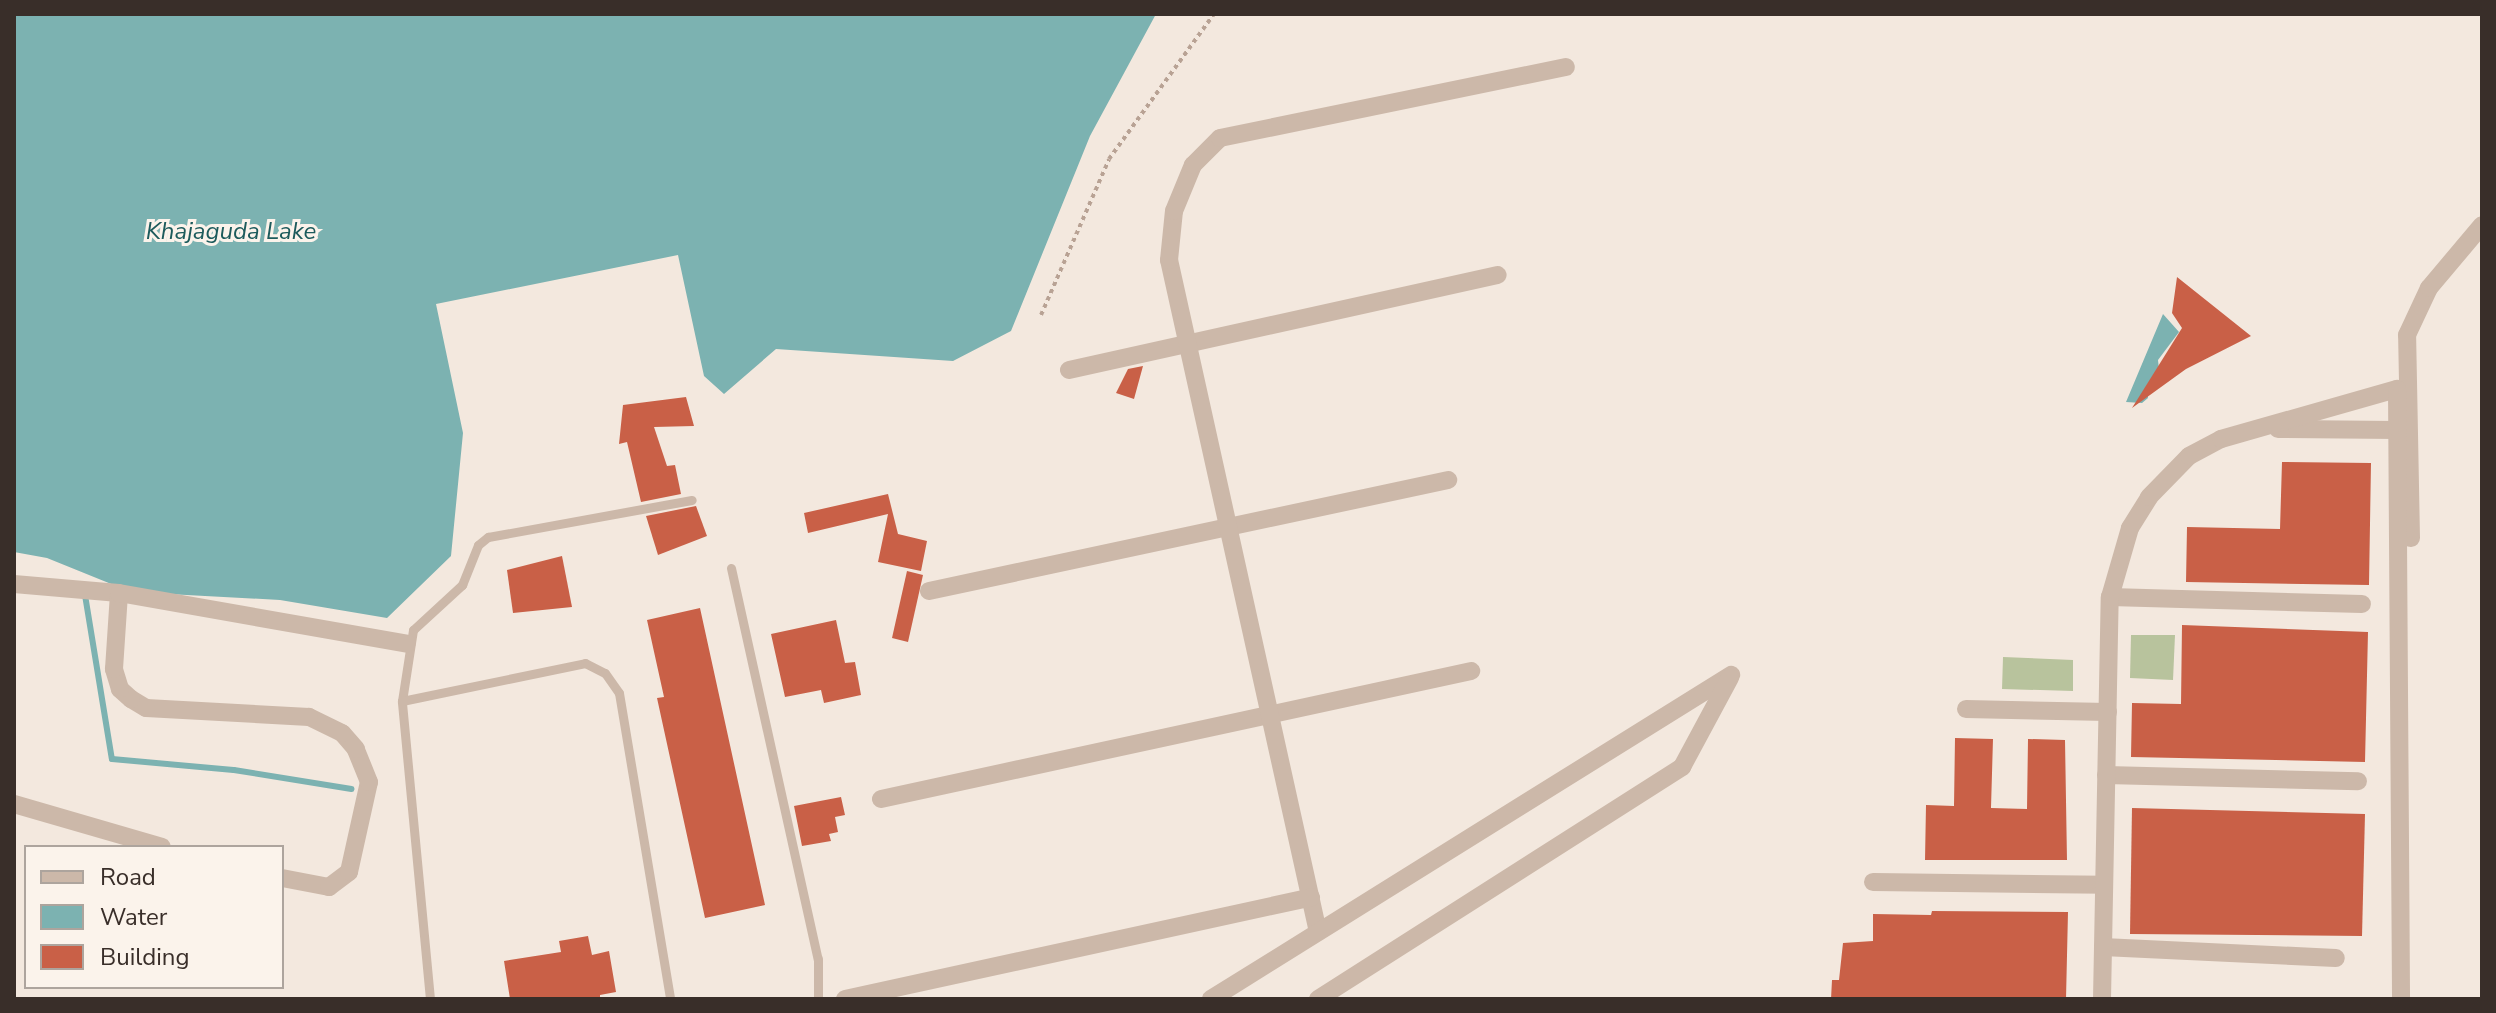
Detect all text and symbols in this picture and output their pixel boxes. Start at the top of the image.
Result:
water label: Khajaguda Lake [146,218,316,246]
legend [24,845,284,989]
text: Road [100,861,156,893]
text: Water [100,901,167,933]
text: Building [100,941,190,973]

